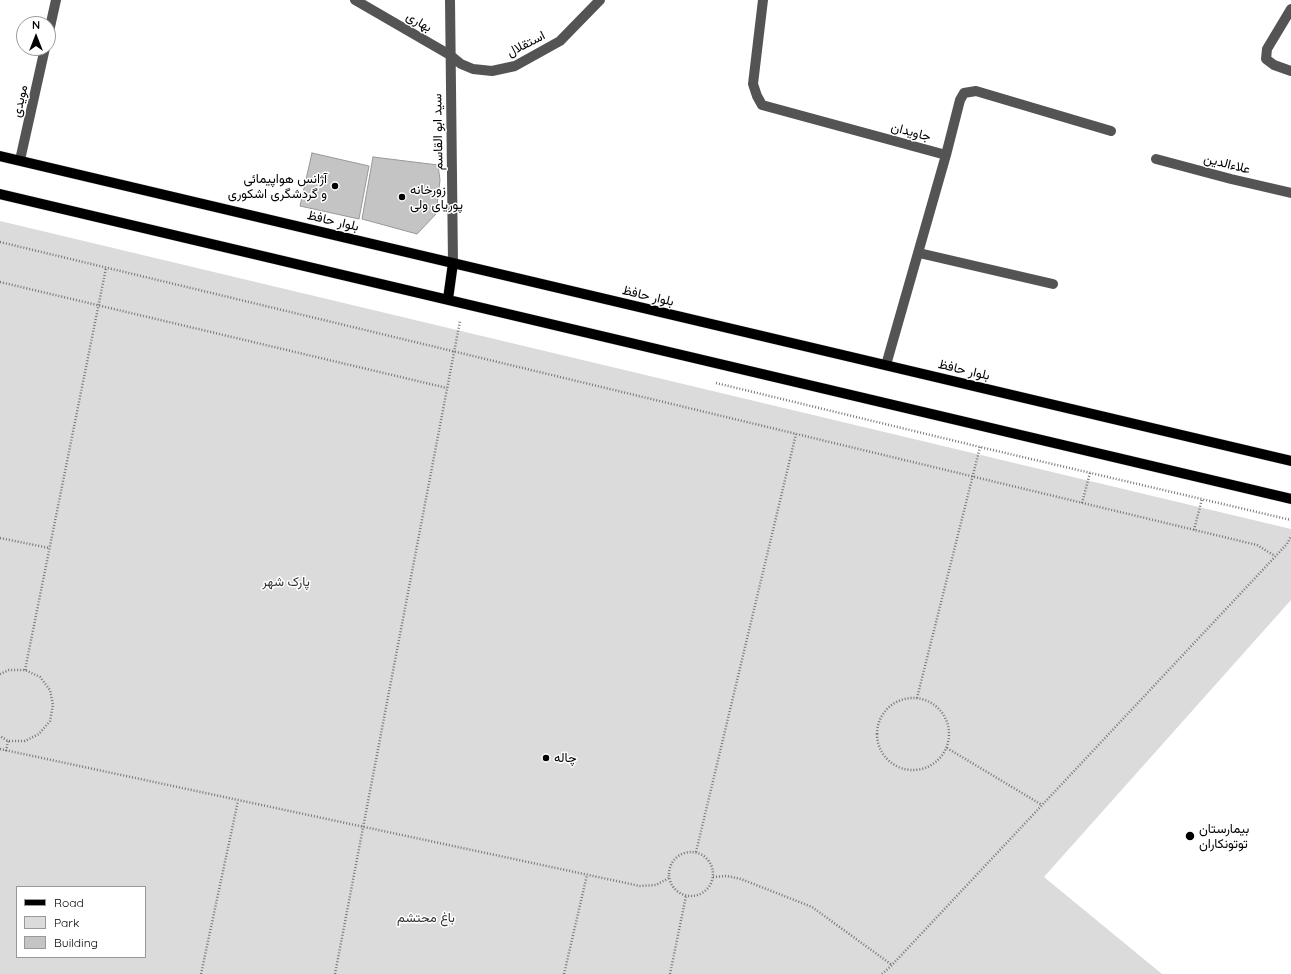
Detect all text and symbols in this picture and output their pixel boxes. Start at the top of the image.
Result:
street label: بهاری [403,8,435,36]
north arrow [16,16,56,56]
text: N [32,18,40,32]
street label: استقلال [504,28,548,60]
street label: مویدی [9,83,31,119]
street label: سید ابو القاسم [430,94,446,170]
street label: جاویدان [889,119,933,145]
street label: علاءالدین [1202,151,1252,177]
place label: آژانس هواپیمائی و گردشگری اشکوری [228,171,327,202]
marker: آژانس هواپیمائی و گردشگری اشکوری [330,181,340,191]
place label: زورخانه پوریای ولی [410,182,463,213]
marker: زورخانه پوریای ولی [397,192,407,202]
street label: بلوار حافظ [306,207,360,235]
street label: بلوار حافظ [621,282,675,310]
street label: بلوار حافظ [937,356,991,384]
park label: پارک شهر [262,574,310,590]
place label: چاله [554,750,577,766]
marker: چاله [541,753,551,763]
place label: بیمارستان توتونکاران [1199,821,1249,852]
marker: بیمارستان توتونکاران [1184,830,1196,842]
legend [16,886,146,958]
text: Road [54,895,84,910]
park label: باغ محتشم [397,910,455,926]
text: Park [54,915,79,930]
text: Building [54,935,98,950]

